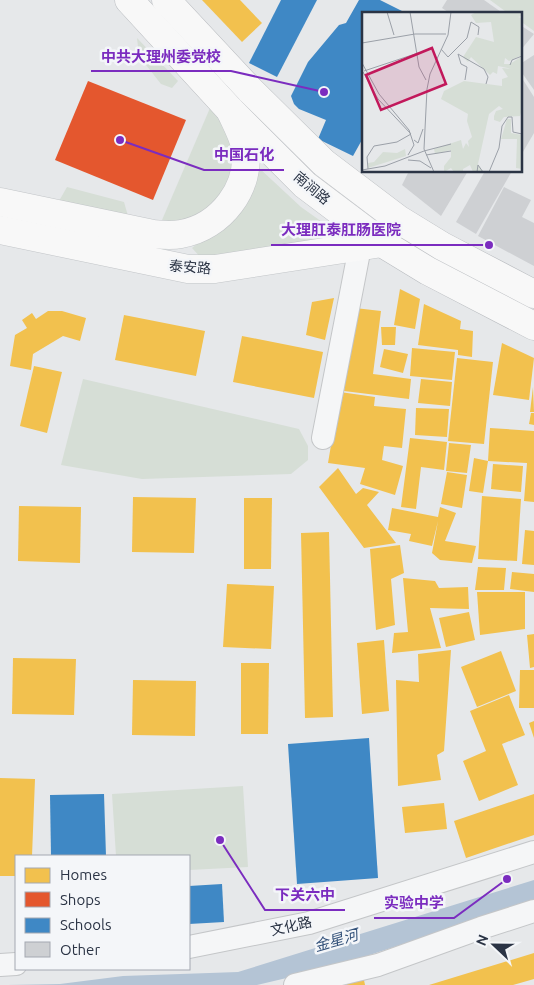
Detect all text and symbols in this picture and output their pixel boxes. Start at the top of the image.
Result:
inset map [362,12,522,172]
callout: 中共大理州委党校 [91,41,231,71]
text: 中共大理州委党校 [101,48,221,65]
callout: 中国石化 [204,140,284,170]
text: 中国石化 [214,146,274,163]
street label: 南涧路 [291,168,333,208]
callout: 大理肛泰肛肠医院 [271,215,411,245]
text: 大理肛泰肛肠医院 [281,221,401,238]
street label: 泰安路 [168,258,212,276]
legend [15,855,190,970]
text: Homes [60,866,107,883]
callout: 下关六中 [265,880,345,910]
text: 下关六中 [275,886,335,903]
callout: 实验中学 [374,888,454,918]
text: Shops [60,891,101,908]
text: 实验中学 [384,894,444,911]
street label: 文化路 [269,913,313,939]
text: Schools [60,916,111,933]
north arrow [469,920,519,970]
water label: 金星河 [312,925,363,954]
text: N [473,932,491,948]
text: Other [60,941,100,958]

